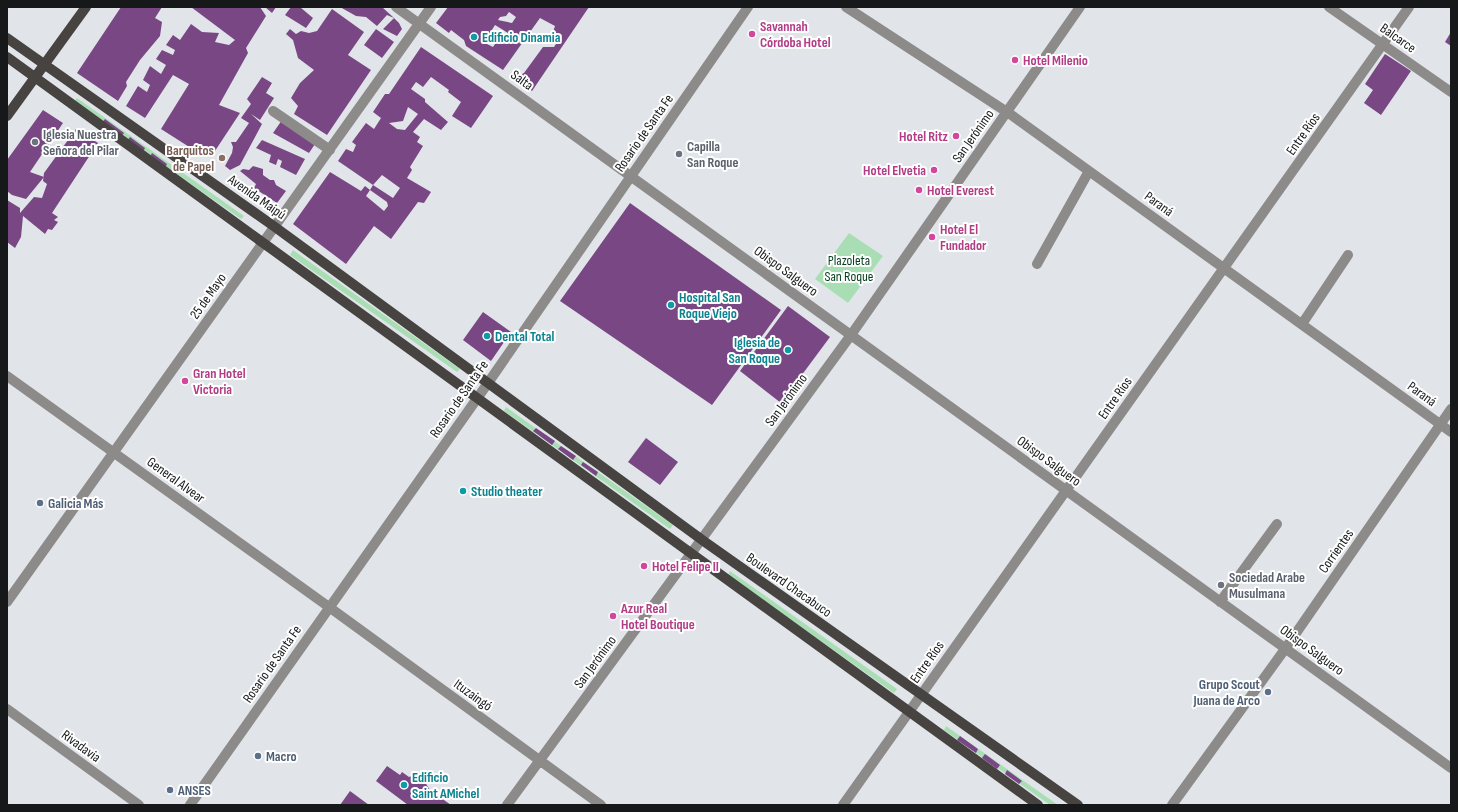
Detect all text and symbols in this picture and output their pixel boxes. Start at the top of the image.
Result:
place label: Savannah Córdoba Hotel [760,18,831,51]
street label: Balcarce [1377,20,1419,56]
place label: Edificio Dinamia [482,29,561,46]
marker: Savannah Córdoba Hotel [747,29,757,39]
marker: Edificio Dinamia [469,32,479,42]
place label: Hotel Milenio [1023,52,1088,69]
marker: Hotel Milenio [1010,55,1020,65]
street label: Salta [507,66,537,94]
street label: Rosario de Santa Fe [611,91,677,175]
street label: San Jerónimo [949,106,998,166]
street label: Entre Ríos [1282,110,1324,158]
place label: Iglesia Nuestra Señora del Pilar [43,126,120,159]
place label: Hotel Ritz [899,128,949,145]
marker: Hotel Ritz [951,131,961,141]
marker: Iglesia Nuestra Señora del Pilar [30,137,40,147]
place label: Capilla San Roque [687,138,738,171]
place label: Barquitos de Papel [166,142,214,175]
marker: Capilla San Roque [674,149,684,159]
marker: Barquitos de Papel [217,153,227,163]
place label: Hotel Elvetia [863,162,926,179]
marker: Hotel Elvetia [929,165,939,175]
street label: Avenida Maipú [224,170,289,223]
place label: Hotel Everest [927,182,994,199]
marker: Hotel Everest [914,185,924,195]
street label: Paraná [1141,188,1177,220]
place label: Hotel El Fundador [940,221,987,254]
marker: Hotel El Fundador [927,232,937,242]
street label: Obispo Salguero [751,242,821,300]
park label: Plazoleta San Roque [824,252,874,285]
street label: 25 de Mayo [186,270,230,322]
place label: Hospital San Roque Viejo [679,289,740,322]
marker: Hospital San Roque Viejo [666,300,676,310]
place label: Dental Total [495,328,555,345]
marker: Dental Total [482,331,492,341]
place label: Iglesia de San Roque [729,334,780,367]
marker: Iglesia de San Roque [783,345,793,355]
street label: Rosario de Santa Fe [426,357,492,441]
place label: Gran Hotel Victoria [193,365,246,398]
street label: San Jerónimo [761,370,811,430]
street label: Entre Ríos [1094,374,1136,422]
marker: Gran Hotel Victoria [180,376,190,386]
street label: Paraná [1404,378,1440,410]
street label: Obispo Salguero [1014,432,1084,490]
street label: General Alvear [144,453,208,507]
place label: Studio theater [471,483,543,500]
marker: Studio theater [458,486,468,496]
place label: Galicia Más [48,495,104,512]
marker: Galicia Más [35,498,45,508]
street label: Corrientes [1315,526,1357,576]
street label: Boulevard Chacabuco [743,549,835,621]
place label: Hotel Felipe II [652,558,719,575]
marker: Hotel Felipe II [639,561,649,571]
place label: Sociedad Arabe Musulmana [1229,569,1305,602]
marker: Sociedad Arabe Musulmana [1216,580,1226,590]
place label: Azur Real Hotel Boutique [620,600,695,633]
marker: Azur Real Hotel Boutique [608,611,618,621]
street label: Obispo Salguero [1277,621,1347,679]
street label: Rosario de Santa Fe [239,622,305,706]
street label: San Jerónimo [570,632,620,692]
street label: Entre Ríos [906,638,948,686]
street label: Ituzaingó [450,675,496,715]
place label: Grupo Scout Juana de Arco [1193,676,1260,709]
marker: Grupo Scout Juana de Arco [1263,687,1273,697]
street label: Rivadavia [58,726,104,766]
place label: Macro [266,748,297,765]
marker: Macro [253,751,263,761]
place label: Edificio Saint AMichel [412,769,479,802]
marker: Edificio Saint AMichel [399,780,409,790]
place label: ANSES [177,782,211,799]
marker: ANSES [165,785,175,795]

